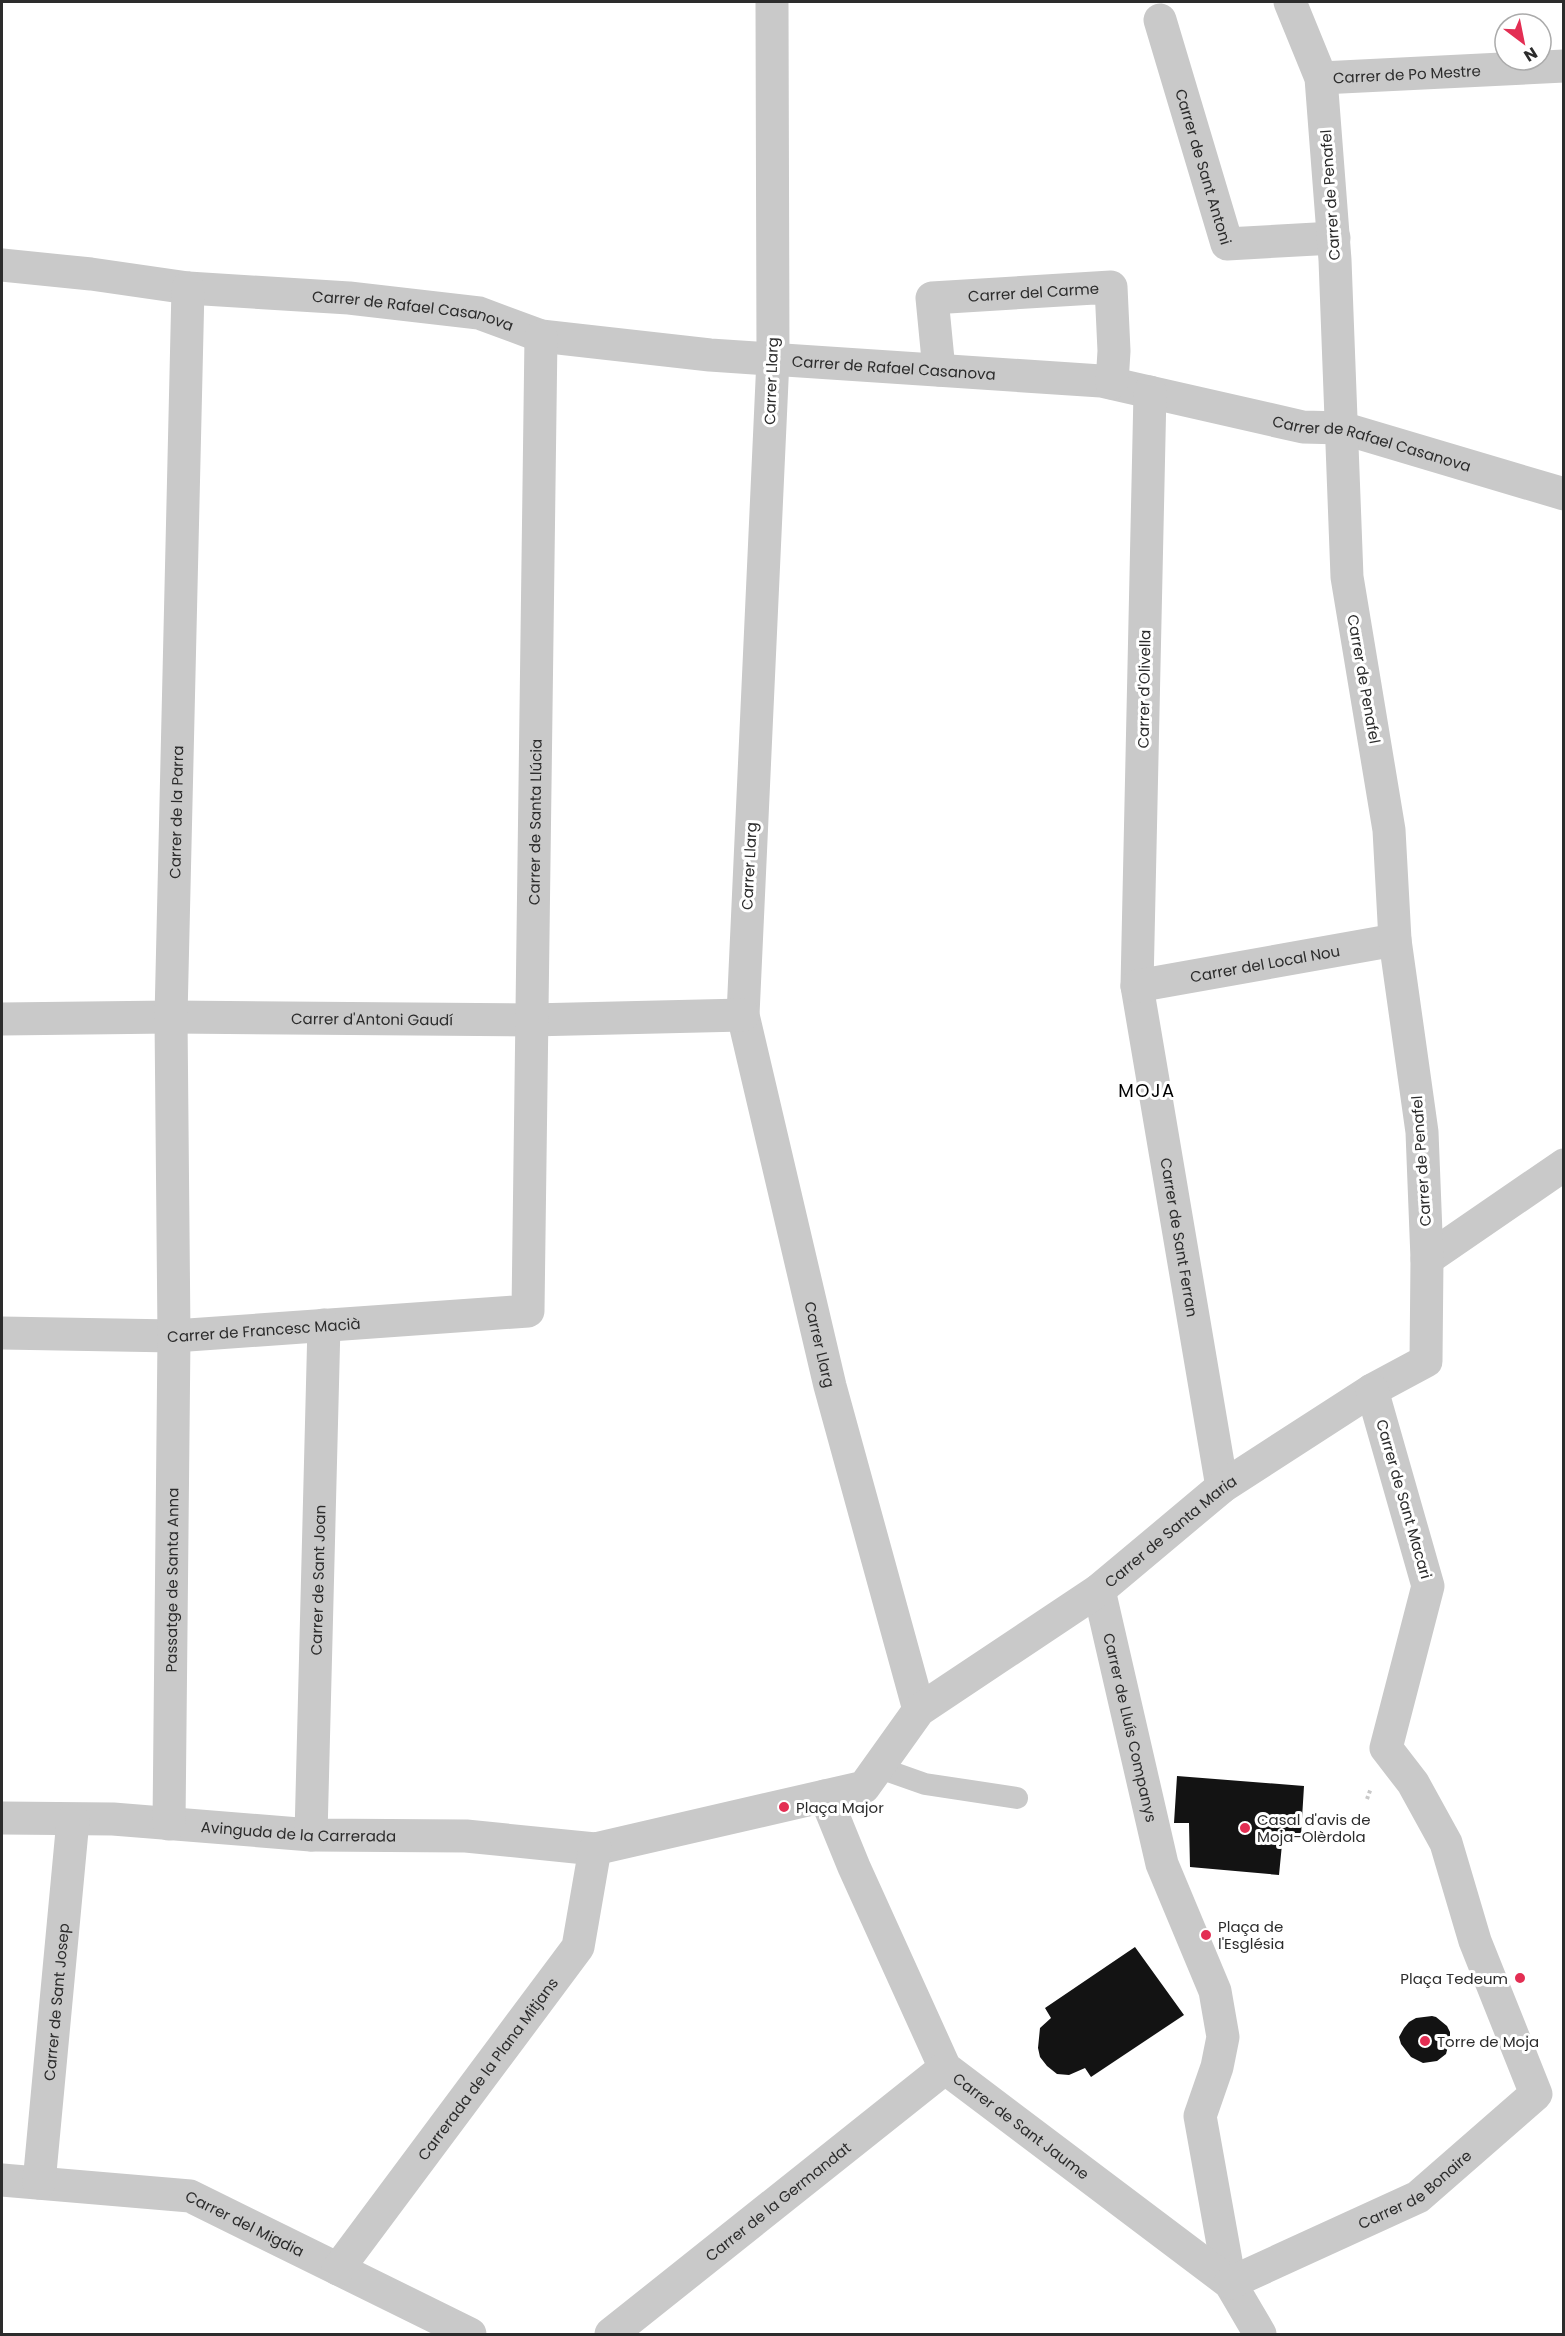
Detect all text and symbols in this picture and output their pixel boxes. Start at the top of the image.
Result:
north arrow [1493,12,1553,72]
text: N [1519,41,1542,67]
street label: Carrer de Po Mestre [1332,60,1481,88]
street label: Carrer de Sant Antoni [1171,86,1237,247]
street label: Carrer de Penafel [1315,129,1345,261]
street label: Carrer del Carme [967,277,1100,306]
street label: Carrer de Rafael Casanova [312,285,517,336]
street label: Carrer Llarg [759,337,783,425]
street label: Carrer de Rafael Casanova [791,350,996,384]
street label: Carrer de Rafael Casanova [1270,410,1474,476]
street label: Carrer de Penafel [1342,613,1386,745]
street label: Carrer d'Olivella [1132,629,1156,749]
street label: Carrer de Santa Llúcia [523,739,546,905]
street label: Carrer de la Parra [164,745,188,879]
street label: Carrer Llarg [736,822,762,910]
street label: Carrer del Local Nou [1188,940,1342,987]
street label: Carrer d'Antoni Gaudí [291,1008,453,1030]
district label: MOJA [1118,1078,1176,1103]
street label: Carrer de Penafel [1406,1095,1436,1227]
street label: Carrer de Sant Ferran [1156,1156,1203,1319]
street label: Carrer Llarg [800,1299,841,1390]
street label: Carrer de Francesc Macià [167,1312,361,1347]
street label: Carrer de Sant Macari [1371,1417,1437,1581]
street label: Carrer de Santa Maria [1100,1470,1241,1592]
street label: Passatge de Santa Anna [160,1488,183,1672]
street label: Carrer de Sant Joan [305,1504,330,1656]
street label: Carrer de Lluís Companys [1099,1631,1163,1824]
place label: Plaça Major [796,1797,884,1818]
marker: Plaça Major [777,1800,791,1814]
place label: Casal d'avis de Moja-Olèrdola [1257,1809,1370,1847]
street label: Avinguda de la Carrerada [200,1816,396,1846]
marker: Casal d'avis de Moja-Olèrdola [1238,1821,1252,1835]
place label: Plaça de l'Església [1218,1916,1284,1954]
street label: Carrer de Sant Josep [38,1922,74,2082]
marker: Plaça de l'Església [1199,1928,1213,1942]
place label: Plaça Tedeum [1400,1968,1508,1989]
marker: Plaça Tedeum [1513,1971,1527,1985]
street label: Carrerada de la Plana Mitjans [412,1973,563,2164]
place label: Torre de Moja [1437,2031,1539,2052]
marker: Torre de Moja [1418,2034,1432,2048]
street label: Carrer de Sant Jaume [949,2067,1094,2184]
street label: Carrer de la Germandat [700,2137,855,2266]
street label: Carrer de Bonaire [1355,2145,1476,2234]
street label: Carrer del Migdia [182,2185,308,2261]

